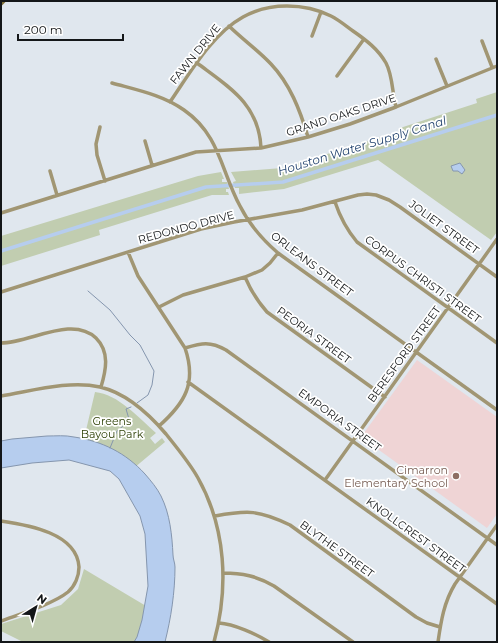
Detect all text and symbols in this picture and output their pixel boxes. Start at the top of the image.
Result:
scale bar [18,16,123,42]
street label: FAWN DRIVE [167,21,223,87]
text: 200 m [24,22,63,37]
street label: GRAND OAKS DRIVE [284,91,398,139]
water label: Houston Water Supply Canal [276,112,449,178]
street label: JOLIET STREET [405,196,482,257]
street label: REDONDO DRIVE [136,207,236,247]
street label: ORLEANS STREET [268,228,356,300]
street label: CORPUS CHRISTI STREET [362,232,484,326]
street label: PEORIA STREET [274,303,354,367]
street label: BERESFORD STREET [364,303,444,405]
street label: EMPORIA STREET [296,385,385,455]
park label: Greens Bayou Park [81,414,144,441]
place label: Cimarron Elementary School [344,463,448,490]
marker: Cimarron Elementary School [451,471,461,481]
street label: KNOLLCREST STREET [363,494,469,576]
street label: BLYTHE STREET [297,517,377,581]
north arrow [16,587,56,627]
text: N [34,591,50,607]

